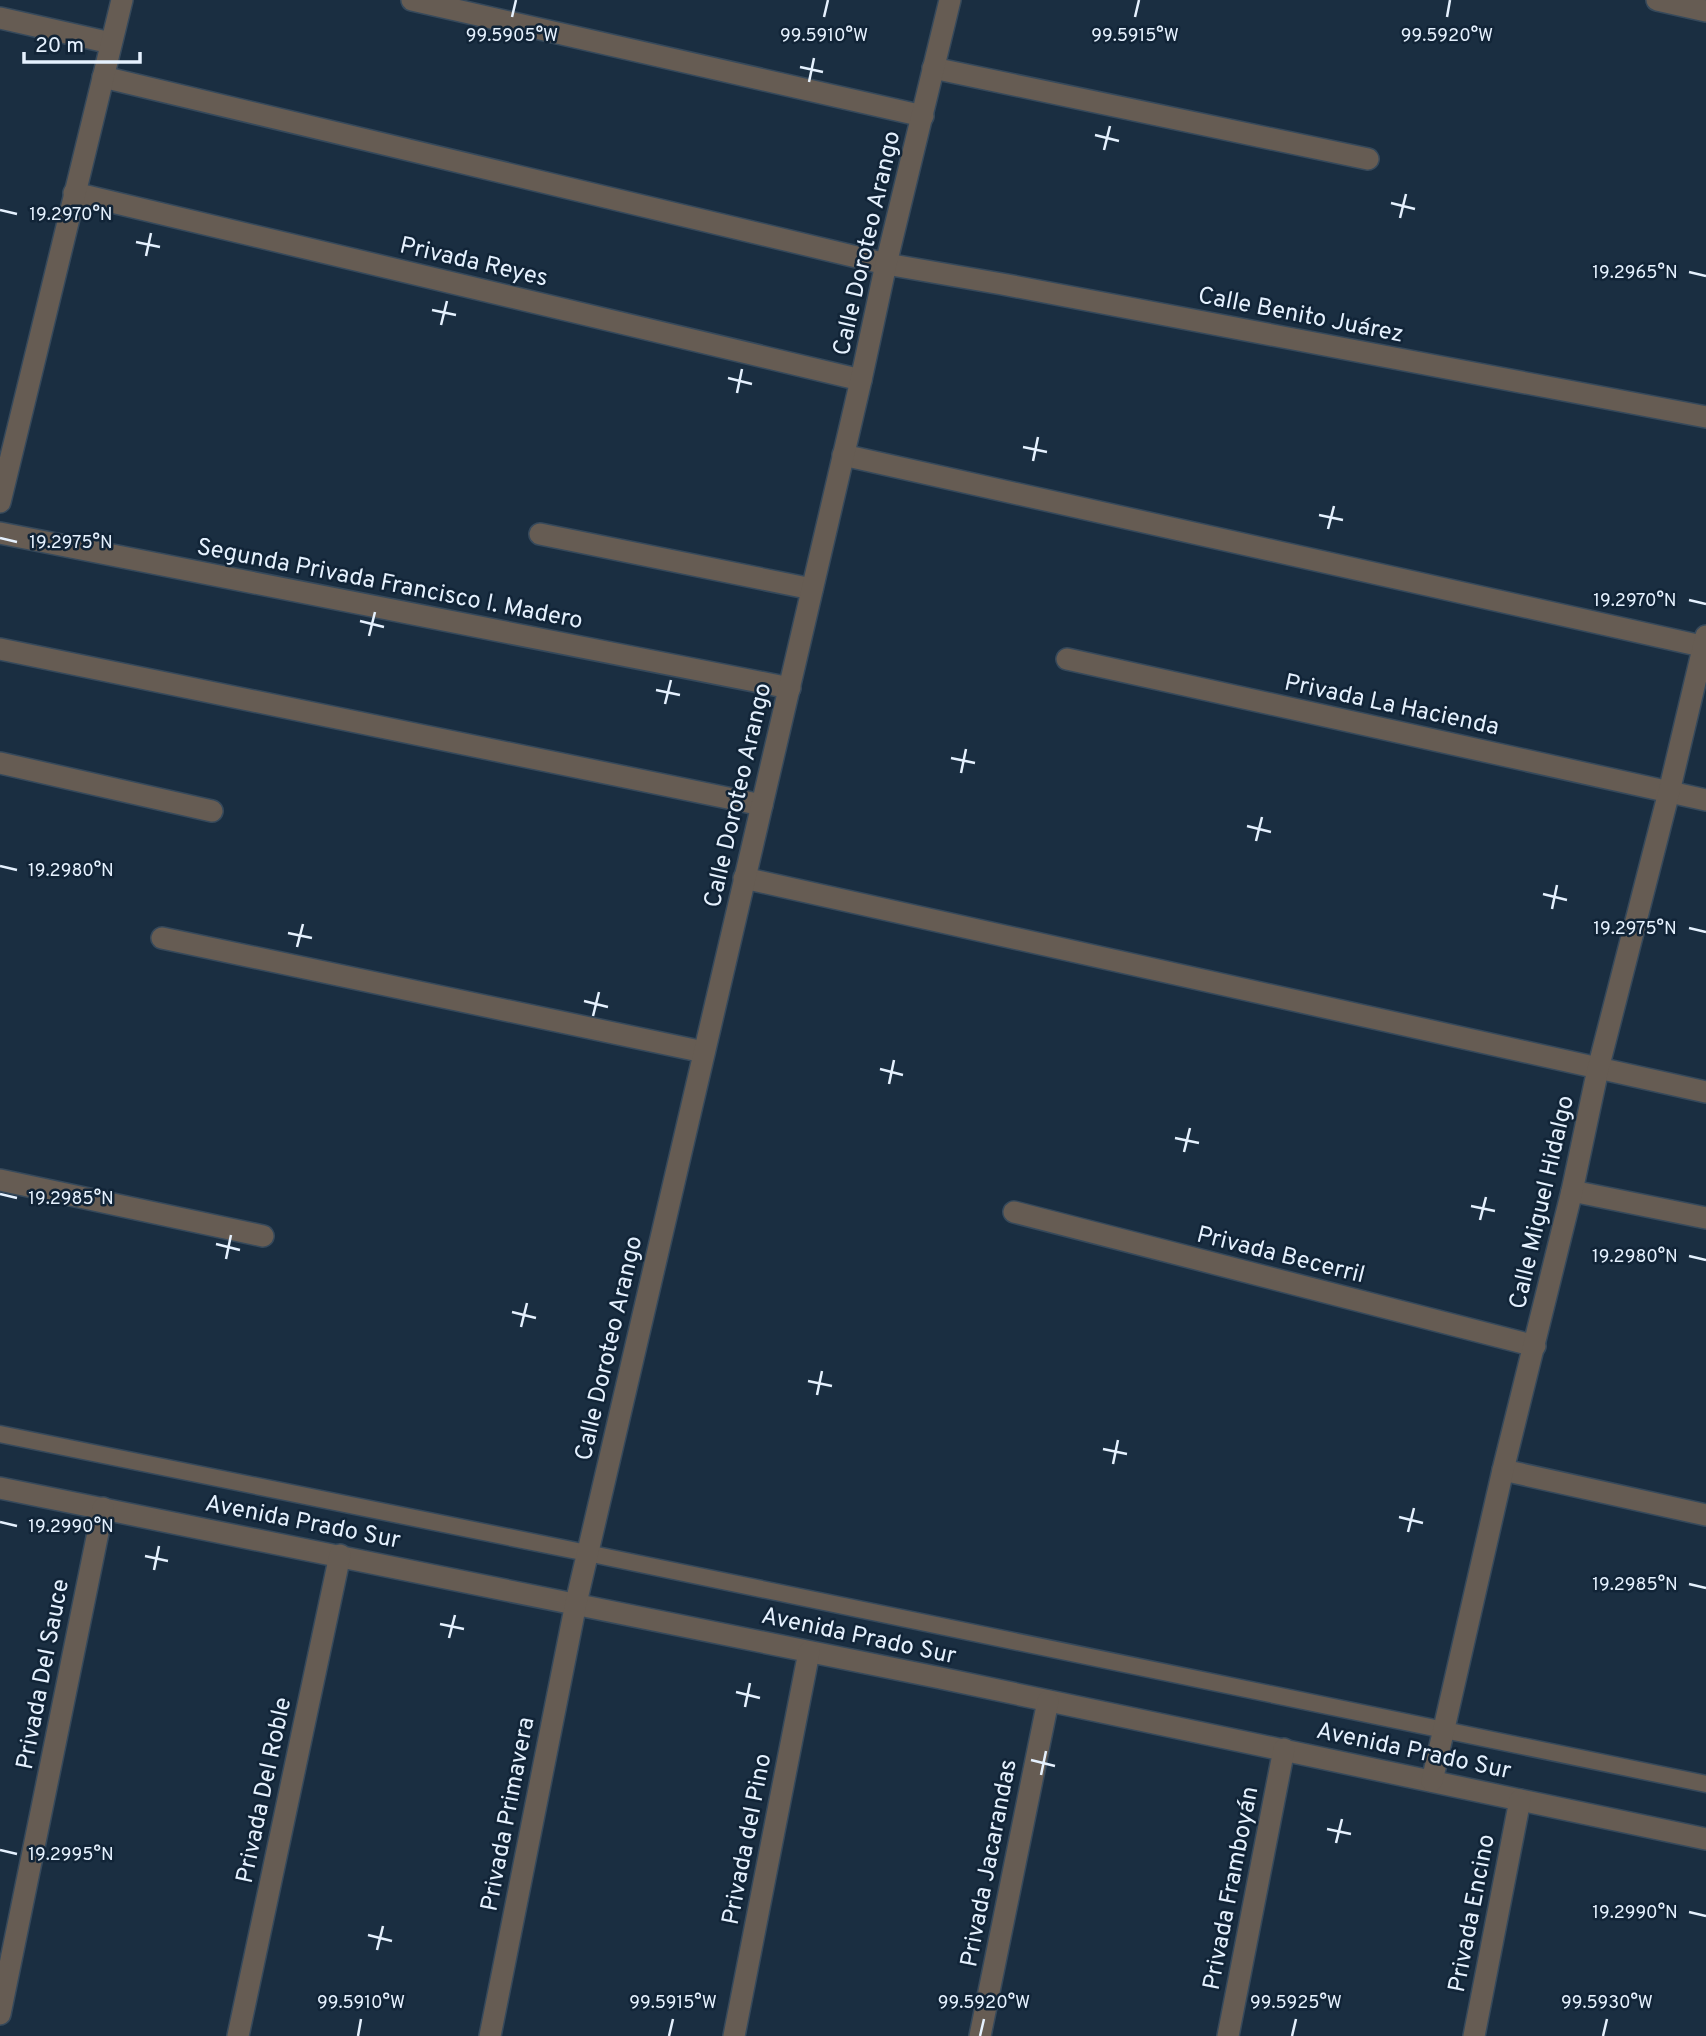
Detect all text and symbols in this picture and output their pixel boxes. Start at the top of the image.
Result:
scale bar [24,21,140,65]
text: 99.5905°W [466,25,558,48]
text: 99.5910°W [780,25,868,48]
text: 99.5915°W [1091,25,1179,48]
text: 99.5920°W [1401,25,1493,48]
text: 20 m [35,33,84,60]
street label: Calle Doroteo Arango [828,128,908,359]
text: 19.2970°N [29,204,113,227]
street label: Privada Reyes [396,231,551,295]
text: 19.2965°N [1592,262,1678,285]
street label: Calle Benito Juárez [1195,281,1406,351]
text: 19.2975°N [29,532,113,555]
street label: Segunda Privada Francisco I. Madero [194,533,585,637]
text: 19.2970°N [1593,590,1677,613]
street label: Privada La Hacienda [1281,669,1502,743]
street label: Calle Doroteo Arango [699,680,779,911]
text: 19.2980°N [28,860,114,883]
text: 19.2975°N [1593,918,1677,941]
street label: Calle Miguel Hidalgo [1504,1093,1582,1312]
text: 19.2985°N [28,1188,114,1211]
street label: Privada Becerril [1193,1221,1368,1291]
street label: Calle Doroteo Arango [570,1233,650,1464]
text: 19.2980°N [1592,1246,1678,1269]
street label: Avenida Prado Sur [202,1489,403,1557]
text: 19.2990°N [28,1516,114,1539]
text: 19.2985°N [1592,1574,1678,1597]
street label: Privada Del Sauce [11,1577,77,1772]
street label: Avenida Prado Sur [758,1602,959,1672]
street label: Privada Del Roble [231,1695,299,1886]
street label: Privada Primavera [475,1715,543,1914]
street label: Avenida Prado Sur [1313,1717,1514,1787]
street label: Privada del Pino [717,1751,779,1928]
street label: Privada Jacarandas [955,1757,1025,1970]
street label: Privada Framboyán [1198,1784,1266,1993]
street label: Privada Encino [1443,1832,1503,1995]
text: 19.2995°N [28,1844,114,1867]
text: 19.2990°N [1592,1902,1678,1925]
text: 99.5910°W [317,1992,405,2015]
text: 99.5915°W [629,1992,717,2015]
text: 99.5920°W [938,1992,1030,2015]
text: 99.5925°W [1250,1992,1342,2015]
text: 99.5930°W [1561,1992,1653,2015]

